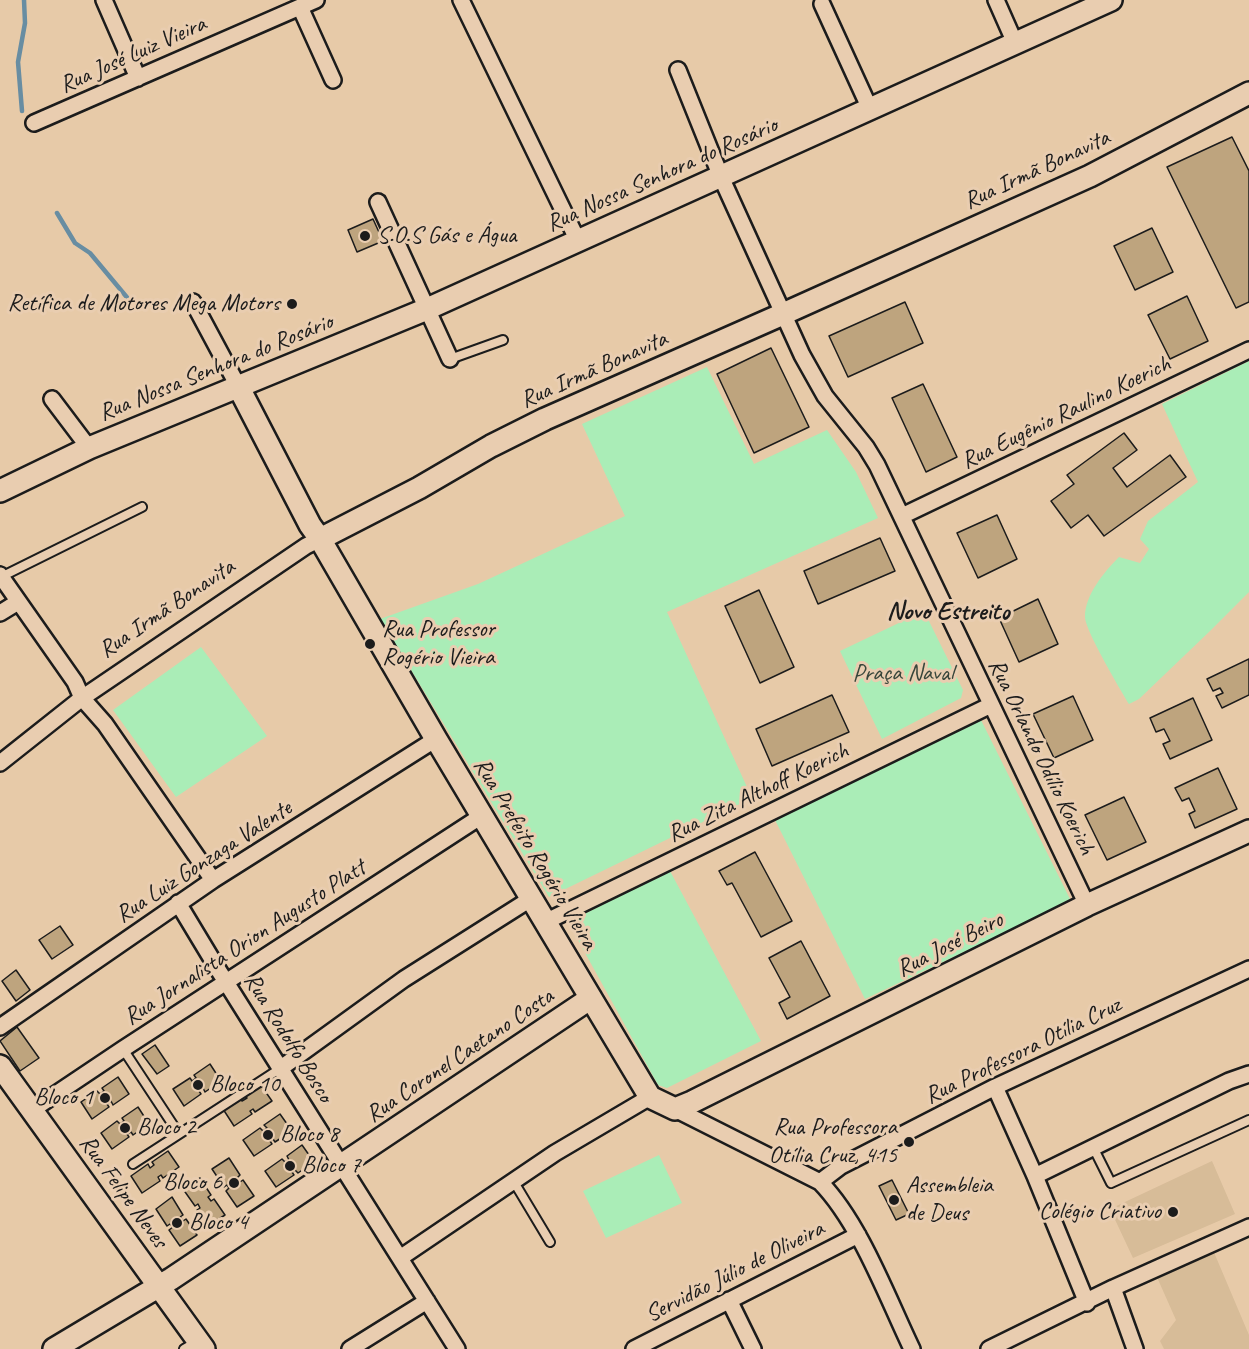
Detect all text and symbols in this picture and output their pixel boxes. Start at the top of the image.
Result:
street label: Rua José Luiz Vieira [55,10,211,100]
street label: Rua Nossa Senhora do Rosário [542,111,782,239]
street label: Rua Irmã Bonavita [959,124,1115,216]
place label: S.O.S Gás e Água [377,222,516,250]
marker: S.O.S Gás e Água [358,229,372,243]
place label: Retífica de Motores Mega Motors [8,290,280,318]
marker: Retífica de Motores Mega Motors [285,297,299,311]
street label: Rua Nossa Senhora do Rosário [95,308,337,428]
street label: Rua Irmã Bonavita [516,325,672,415]
street label: Rua Eugênio Raulino Koerich [957,350,1175,476]
street label: Rua Irmã Bonavita [94,553,240,665]
district label: Novo Estreito [887,596,1009,628]
place label: Rua Professor Rogério Vieira [382,616,495,672]
marker: Rua Professor Rogério Vieira [363,637,377,651]
street label: Rua Orlando Odílio Koerich [981,654,1101,860]
park label: Praça Naval [853,660,953,688]
street label: Rua Zita Althoff Koerich [663,737,853,849]
street label: Rua Prefeito Rogério Vieira [467,753,603,955]
street label: Rua Luiz Gonzaga Valente [111,794,297,930]
street label: Rua Jornalista Orion Augusto Platt [119,854,371,1032]
street label: Rua José Beiro [892,906,1008,984]
street label: Rua Rodolfo Bosco [237,968,339,1108]
street label: Rua Coronel Caetano Costa [361,983,559,1129]
street label: Rua Professora Otília Cruz [920,991,1126,1111]
place label: Bloco 10 [210,1071,280,1099]
marker: Bloco 10 [191,1078,205,1092]
place label: Bloco 1 [34,1084,93,1112]
marker: Bloco 1 [98,1091,112,1105]
place label: Bloco 2 [137,1114,196,1142]
place label: Rua Professora Otília Cruz, 415 [769,1114,897,1170]
marker: Bloco 2 [118,1121,132,1135]
place label: Bloco 8 [280,1121,339,1149]
marker: Bloco 8 [261,1128,275,1142]
street label: Rua Felipe Neves [72,1130,174,1254]
marker: Rua Professora Otília Cruz, 415 [902,1135,916,1149]
place label: Bloco 7 [302,1152,361,1180]
marker: Bloco 7 [283,1159,297,1173]
place label: Bloco 6 [163,1169,222,1197]
place label: Assembleia de Deus [906,1172,993,1228]
marker: Bloco 6 [227,1176,241,1190]
marker: Assembleia de Deus [887,1193,901,1207]
place label: Colégio Criativo [1039,1198,1161,1226]
marker: Colégio Criativo [1166,1205,1180,1219]
place label: Bloco 4 [189,1209,248,1237]
street label: Servidão Júlio de Oliveira [641,1215,829,1329]
marker: Bloco 4 [170,1216,184,1230]

